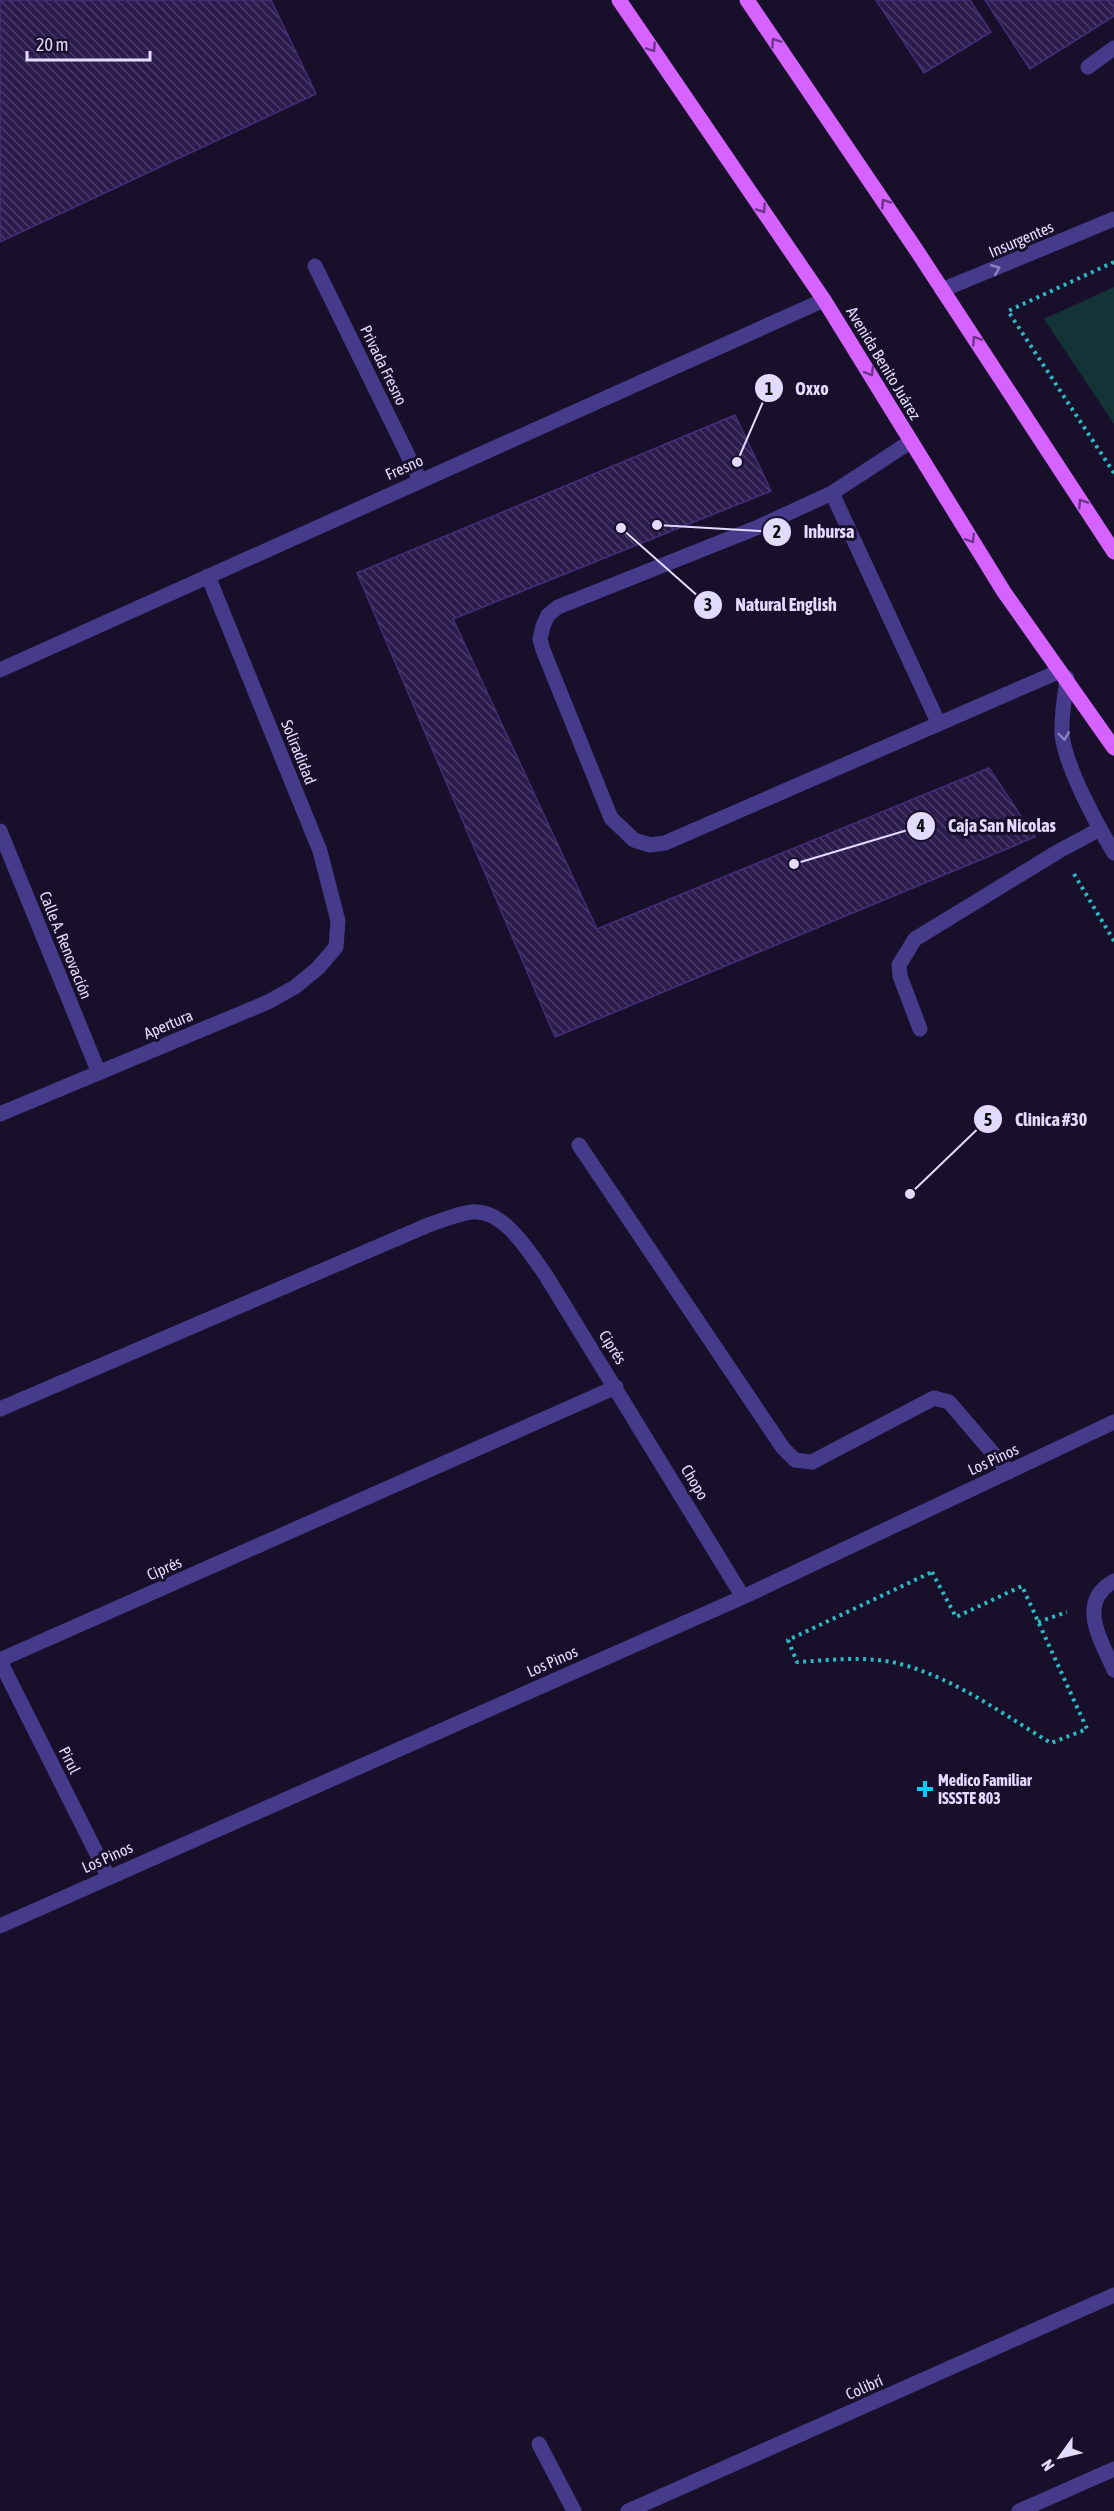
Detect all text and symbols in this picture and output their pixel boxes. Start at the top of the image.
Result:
scale bar [27,24,150,62]
text: 20 m [36,34,68,55]
one-way arrow [771,38,782,49]
one-way arrow [645,42,656,53]
one-way arrow [880,199,892,209]
one-way arrow [755,203,766,214]
street label: Insurgentes [986,217,1057,262]
one-way arrow [991,263,1001,276]
street label: Avenida Benito Juárez [843,303,925,423]
street label: Privada Fresno [357,322,411,408]
one-way arrow [971,336,983,346]
one-way arrow [863,365,874,376]
callout: Oxxo [754,370,841,406]
text: 1 [765,378,773,399]
text: Oxxo [795,378,829,399]
street label: Fresno [383,451,425,483]
one-way arrow [1078,499,1089,510]
callout: Inbursa [762,514,866,550]
text: 2 [773,521,781,542]
text: Inbursa [804,521,854,542]
one-way arrow [963,533,975,543]
callout: Natural English [693,587,848,623]
text: 3 [704,594,712,615]
text: Natural English [735,594,837,615]
street label: Soliradidad [278,717,320,787]
one-way arrow [1058,732,1070,741]
callout: Caja San Nicolas [906,808,1068,844]
text: 4 [916,815,925,836]
text: Caja San Nicolas [948,815,1057,836]
street label: Calle A. Renovación [36,889,96,1001]
street label: Apertura [141,1006,196,1043]
callout: Clinica #30 [973,1101,1099,1137]
text: 5 [984,1109,992,1130]
text: Clinica #30 [1015,1109,1087,1130]
street label: Ciprés [595,1327,630,1368]
street label: Los Pinos [965,1439,1021,1479]
street label: Chopo [677,1461,712,1503]
street label: Ciprés [144,1552,185,1584]
street label: Los Pinos [524,1642,580,1680]
street label: Pirul [56,1743,85,1777]
place label: Medico Familiar ISSSTE 803 [938,1771,1032,1807]
marker: Medico Familiar ISSSTE 803 [916,1780,934,1798]
street label: Los Pinos [79,1838,135,1876]
street label: Colibrí [843,2371,886,2403]
north arrow [1030,2427,1090,2487]
text: N [1037,2456,1058,2474]

